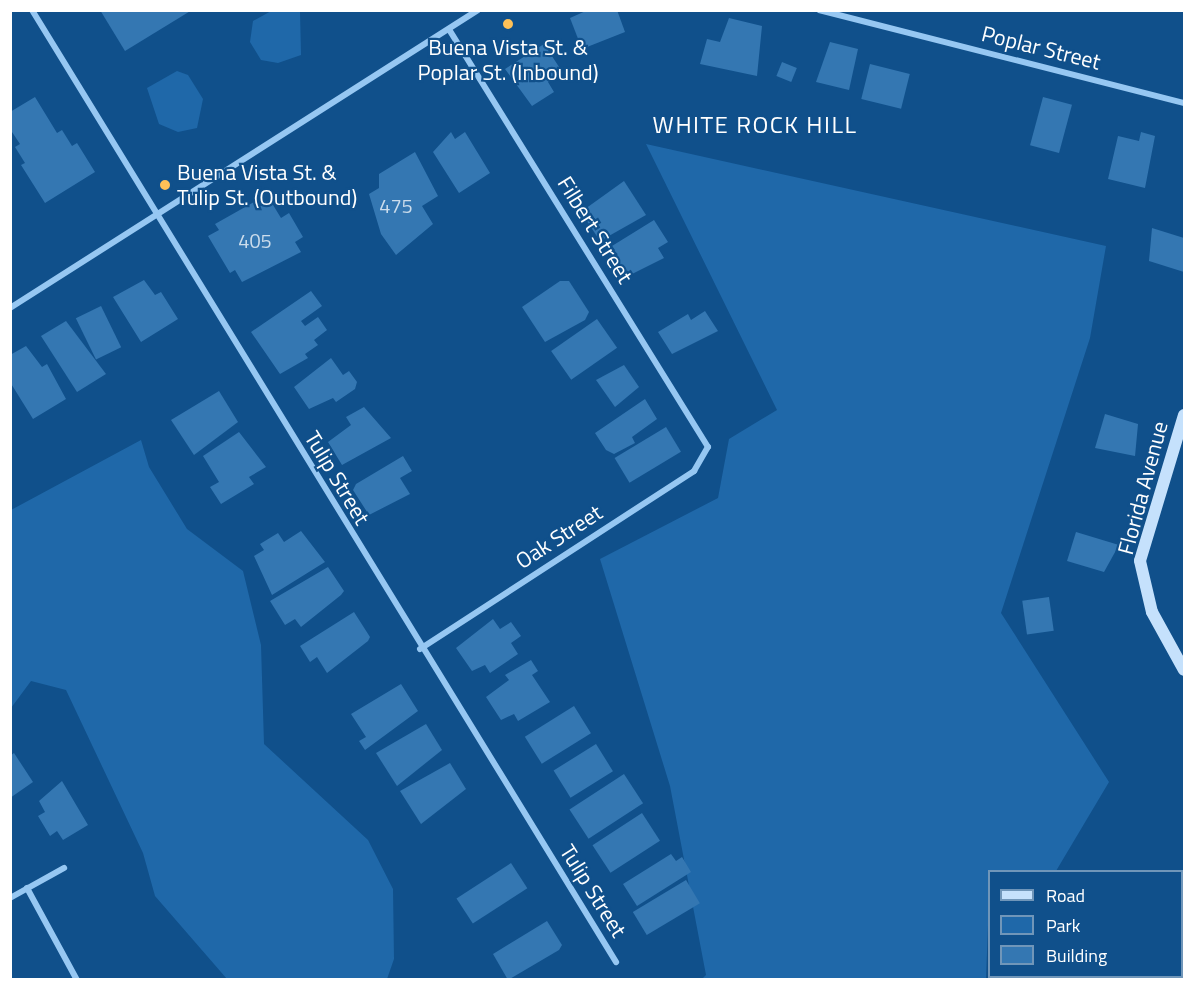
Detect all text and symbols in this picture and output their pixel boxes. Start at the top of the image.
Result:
marker: Buena Vista St. & Poplar St. (Inbound) [501,17,515,31]
street label: Poplar Street [979,21,1103,75]
place label: Buena Vista St. & Poplar St. (Inbound) [418,34,598,86]
district label: WHITE ROCK HILL [653,111,857,139]
place label: Buena Vista St. & Tulip St. (Outbound) [177,159,357,210]
street label: Filbert Street [552,172,638,288]
marker: Buena Vista St. & Tulip St. (Outbound) [158,178,172,192]
house number: 475 [379,193,413,217]
house number: 405 [238,228,272,252]
street label: Florida Avenue [1113,418,1173,558]
street label: Tulip Street [299,426,375,530]
street label: Oak Street [511,499,607,575]
street label: Tulip Street [554,840,632,942]
legend [988,870,1183,978]
text: Road [1046,882,1085,909]
text: Park [1046,912,1080,939]
text: Building [1046,942,1107,969]

